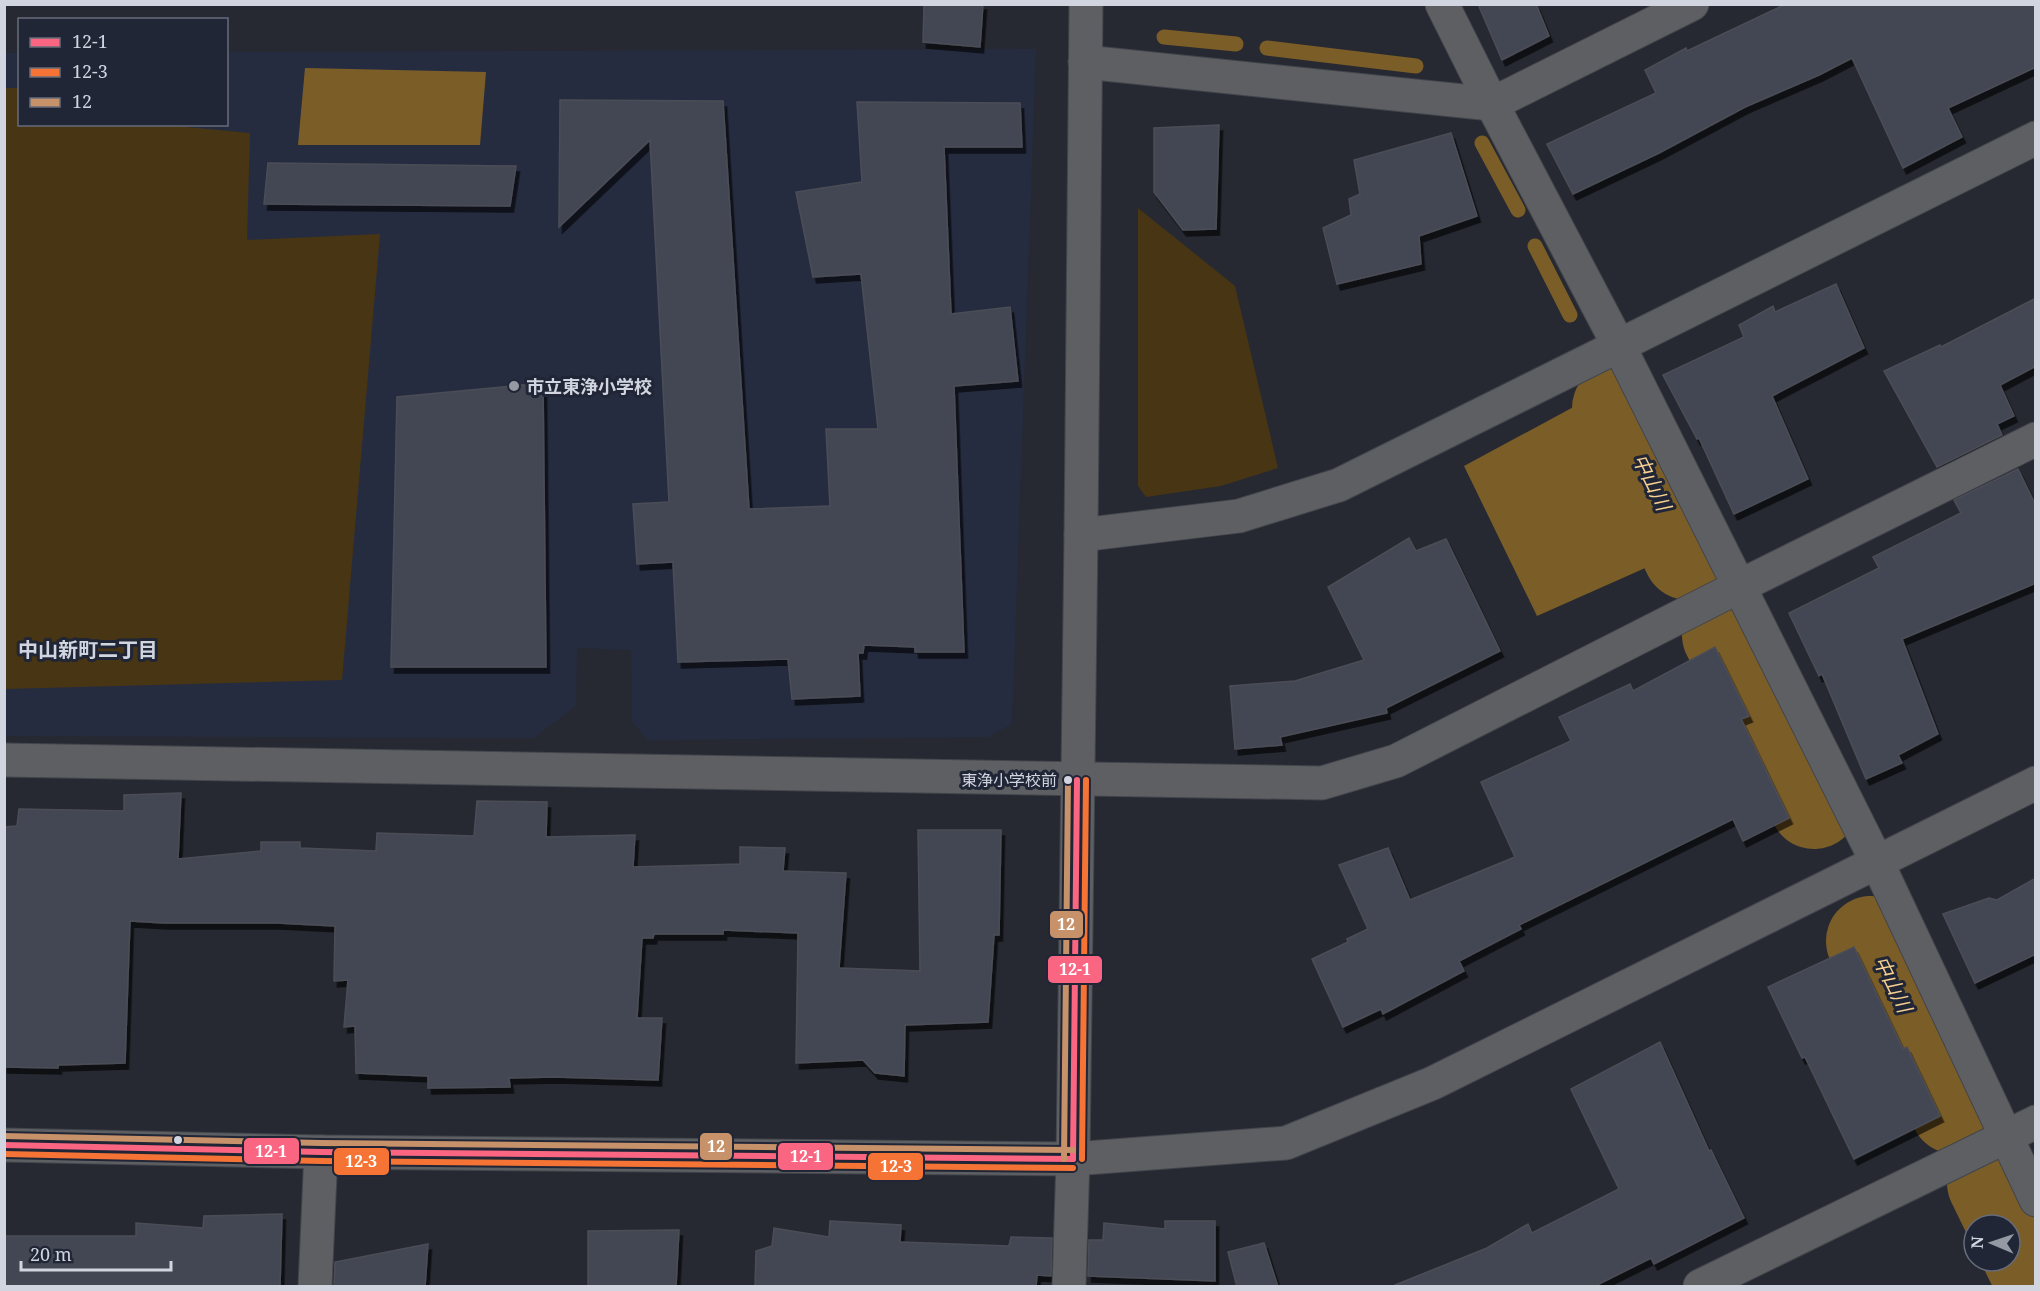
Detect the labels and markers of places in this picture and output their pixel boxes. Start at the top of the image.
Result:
place label: 市立東浄小学校 [526,374,652,398]
marker: 市立東浄小学校 [507,379,521,393]
place label: 東浄小学校前 [961,769,1057,791]
marker: 東浄小学校前 [1062,774,1074,786]
unlabelled marker [172,1134,184,1146]

